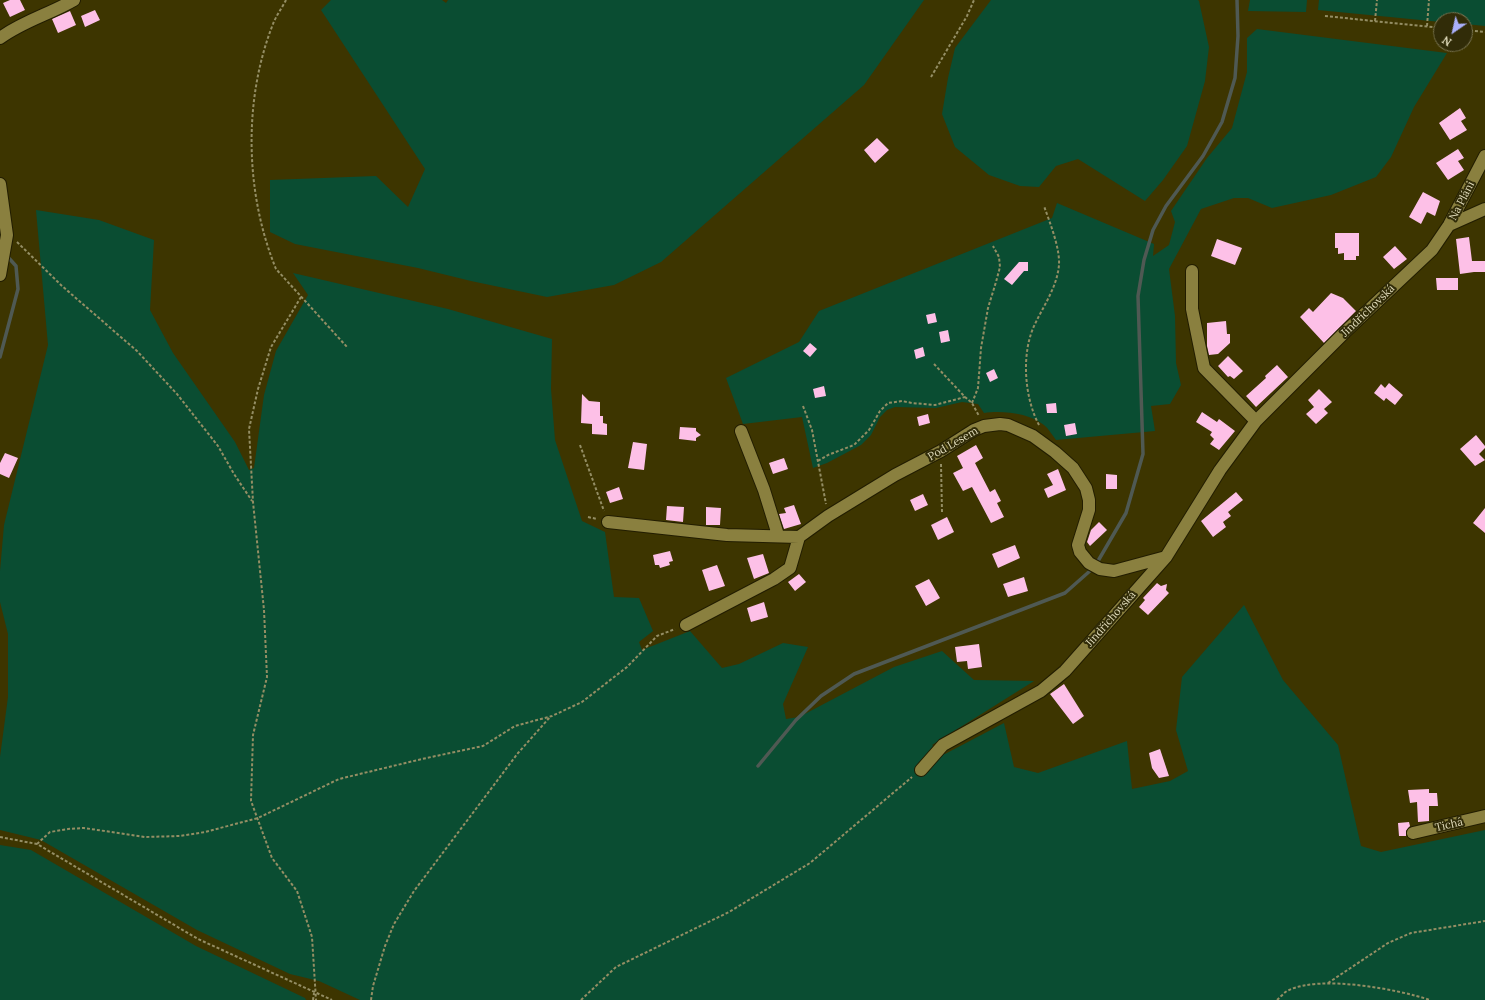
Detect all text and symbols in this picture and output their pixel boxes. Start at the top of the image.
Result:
north arrow [1433,12,1473,52]
text: N [1439,33,1454,49]
street label: Na Pláni [1447,179,1477,223]
street label: Jindřichovská [1338,282,1398,340]
street label: Pod Lesem [926,424,980,464]
street label: Jindřichovská [1083,588,1139,650]
street label: Tichá [1434,815,1464,835]

